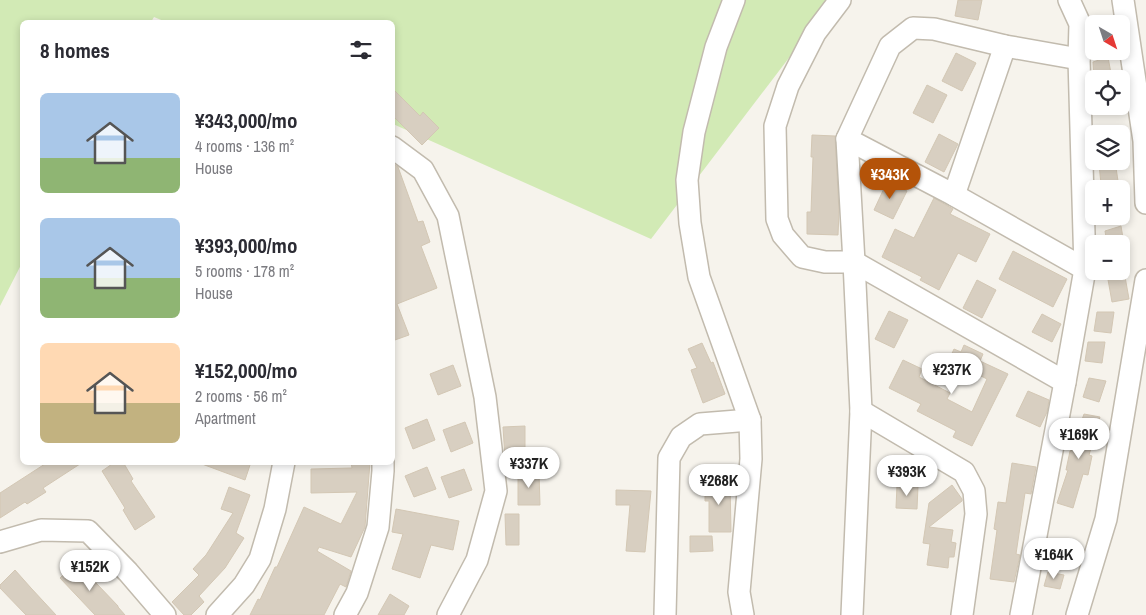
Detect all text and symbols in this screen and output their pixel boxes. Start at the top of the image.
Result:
north arrow [1085,15,1130,60]
map controls [1085,15,1130,280]
text: 8 homes [40,36,110,65]
icon: filters [347,36,375,64]
button: locate [1085,70,1130,115]
text: ¥343,000/mo [195,106,297,135]
icon: home [80,113,140,173]
button: layers [1085,125,1130,170]
text: 4 rooms · 136 m² [195,135,294,157]
text: House [195,157,233,179]
pin: ¥343K [855,158,925,200]
text: ¥343K [871,163,909,185]
button: + [1085,180,1130,225]
text: ¥393,000/mo [195,231,297,260]
button: − [1085,235,1130,280]
icon: home [80,238,140,298]
text: 5 rooms · 178 m² [195,260,294,282]
text: House [195,282,233,304]
pin: ¥237K [917,352,987,395]
text: ¥152,000/mo [195,356,297,385]
text: ¥237K [933,358,971,380]
icon: home [80,363,140,423]
text: 2 rooms · 56 m² [195,385,287,407]
text: Apartment [195,407,256,429]
pin: ¥169K [1044,418,1114,460]
text: ¥169K [1060,423,1098,445]
pin: ¥337K [494,446,564,489]
text: ¥337K [510,452,548,474]
pin: ¥393K [872,454,942,497]
text: ¥393K [888,460,926,482]
pin: ¥268K [684,464,754,506]
text: ¥268K [700,469,738,491]
pin: ¥164K [1019,538,1089,580]
text: ¥164K [1035,543,1073,565]
pin: ¥152K [55,550,125,592]
text: ¥152K [71,555,109,577]

